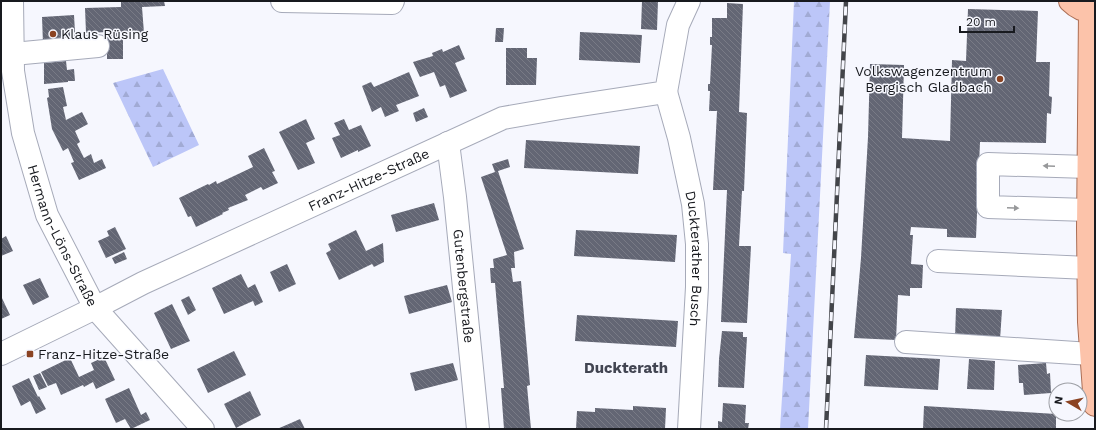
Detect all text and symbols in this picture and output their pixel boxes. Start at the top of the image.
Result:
scale bar [960,8,1014,34]
text: 20 m [966,15,996,29]
place label: Klaus Rüsing [61,26,149,42]
marker: Klaus Rüsing [48,29,58,39]
place label: Volkswagenzentrum Bergisch Gladbach [855,63,992,95]
marker: Volkswagenzentrum Bergisch Gladbach [995,74,1005,84]
street label: Franz-Hitze-Straße [306,145,432,214]
street label: Hermann-Löns-Straße [25,162,101,309]
one-way arrow [1042,163,1055,169]
street label: Duckterather Busch [682,189,705,327]
one-way arrow [1007,205,1020,211]
street label: Gutenbergstraße [450,228,477,344]
place label: Franz-Hitze-Straße [38,346,169,362]
marker: Franz-Hitze-Straße [25,349,35,359]
district label: Duckterath [584,359,668,377]
north arrow [1048,382,1088,422]
text: N [1052,395,1066,406]

